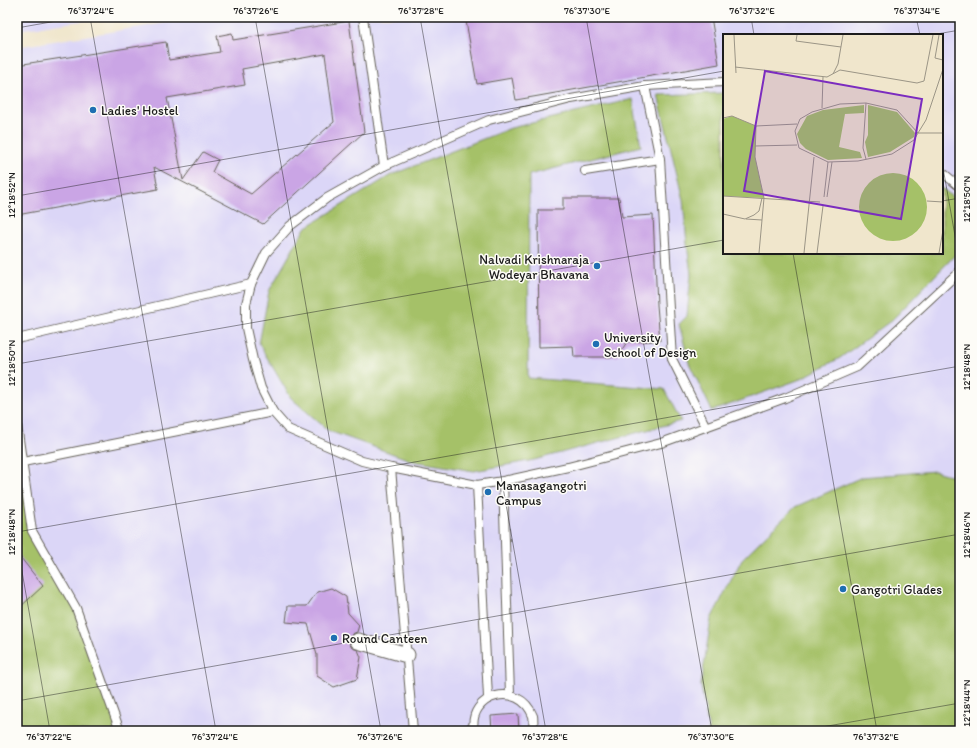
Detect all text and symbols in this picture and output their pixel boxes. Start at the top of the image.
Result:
text: 76°37'24"E [68,4,114,17]
text: 76°37'26"E [233,4,279,17]
text: 76°37'28"E [398,4,444,17]
text: 76°37'30"E [564,4,611,17]
text: 76°37'32"E [729,4,775,17]
text: 76°37'34"E [894,4,941,17]
inset map [723,34,943,254]
place label: Ladies' Hostel [101,103,179,118]
marker: Ladies' Hostel [88,105,98,115]
text: 12°18'52"N [5,172,18,218]
text: 12°18'50"N [960,175,973,222]
place label: Nalvadi Krishnaraja Wodeyar Bhavana [479,252,589,282]
marker: Nalvadi Krishnaraja Wodeyar Bhavana [592,261,602,271]
place label: University School of Design [604,330,697,360]
text: 12°18'50"N [5,339,18,386]
marker: University School of Design [591,339,601,349]
text: 12°18'48"N [960,343,973,390]
place label: Manasagangotri Campus [496,478,587,508]
marker: Manasagangotri Campus [483,487,493,497]
text: 12°18'48"N [5,508,18,555]
text: 12°18'46"N [960,511,973,558]
place label: Gangotri Glades [851,582,942,597]
marker: Gangotri Glades [838,584,848,594]
place label: Round Canteen [342,631,427,646]
marker: Round Canteen [329,633,339,643]
text: 12°18'44"N [960,679,973,727]
text: 76°37'22"E [26,730,72,743]
text: 76°37'24"E [192,730,238,743]
text: 76°37'26"E [357,730,403,743]
text: 76°37'28"E [522,730,568,743]
text: 76°37'30"E [688,730,735,743]
text: 76°37'32"E [853,730,899,743]

